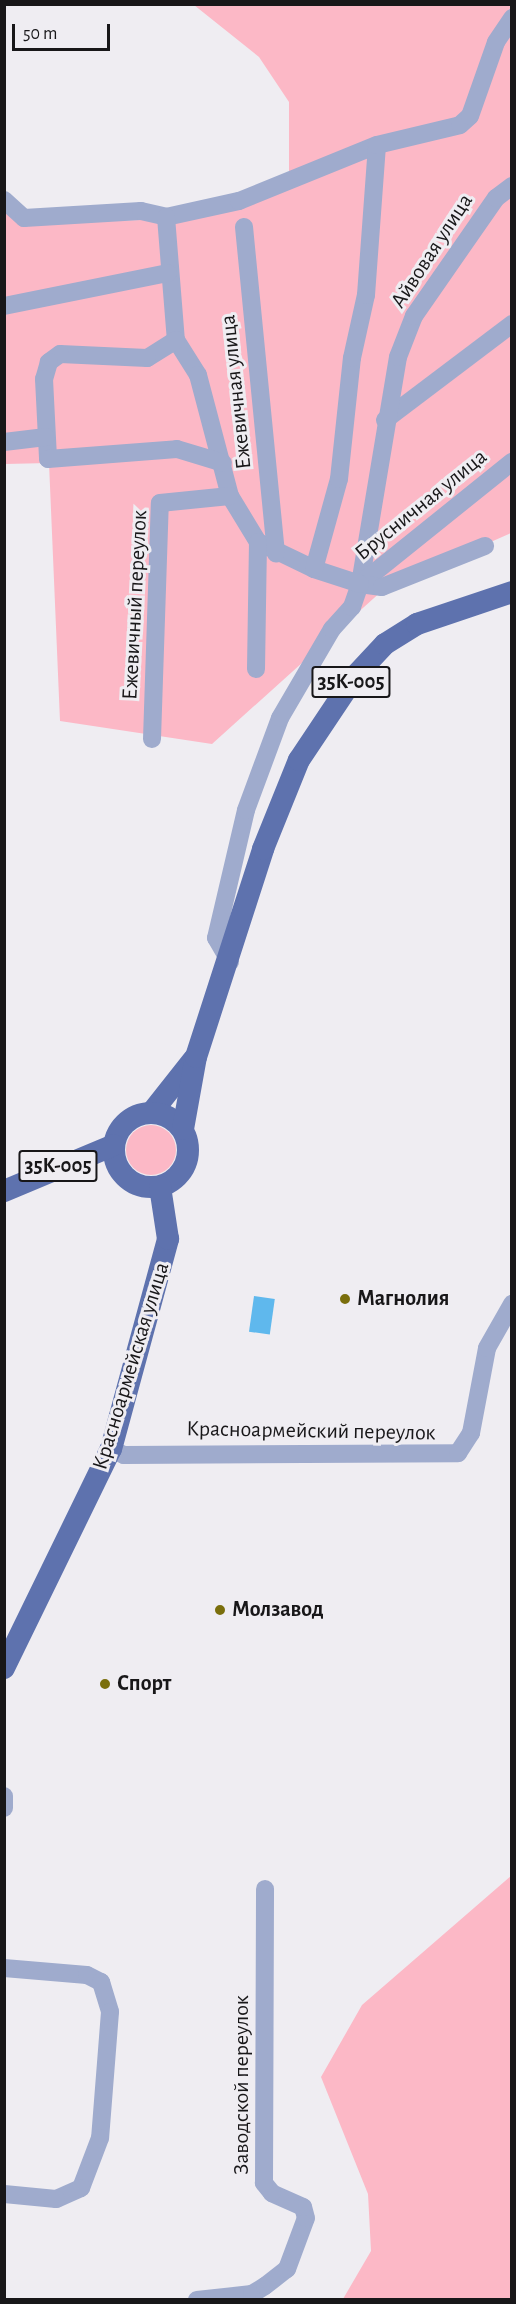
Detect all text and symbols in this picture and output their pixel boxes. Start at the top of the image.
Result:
scale bar [15,12,112,50]
text: 50 m [23,25,57,43]
street label: Айвовая улица [385,189,479,313]
street label: Ежевичная улица [215,314,257,470]
street label: Брусничная улица [350,444,492,566]
street label: Ежевичный переулок [117,509,153,701]
road number: 35К-005 [310,664,392,700]
road number: 35К-005 [17,1148,98,1184]
street label: Красноармейская улица [87,1259,175,1473]
place label: Магнолия [357,1286,449,1312]
marker: Магнолия [338,1292,352,1306]
street label: Красноармейский переулок [186,1416,436,1446]
place label: Молзавод [232,1597,324,1623]
marker: Молзавод [213,1603,227,1617]
place label: Спорт [117,1671,171,1697]
marker: Спорт [98,1677,112,1691]
street label: Заводской переулок [229,1995,255,2175]

